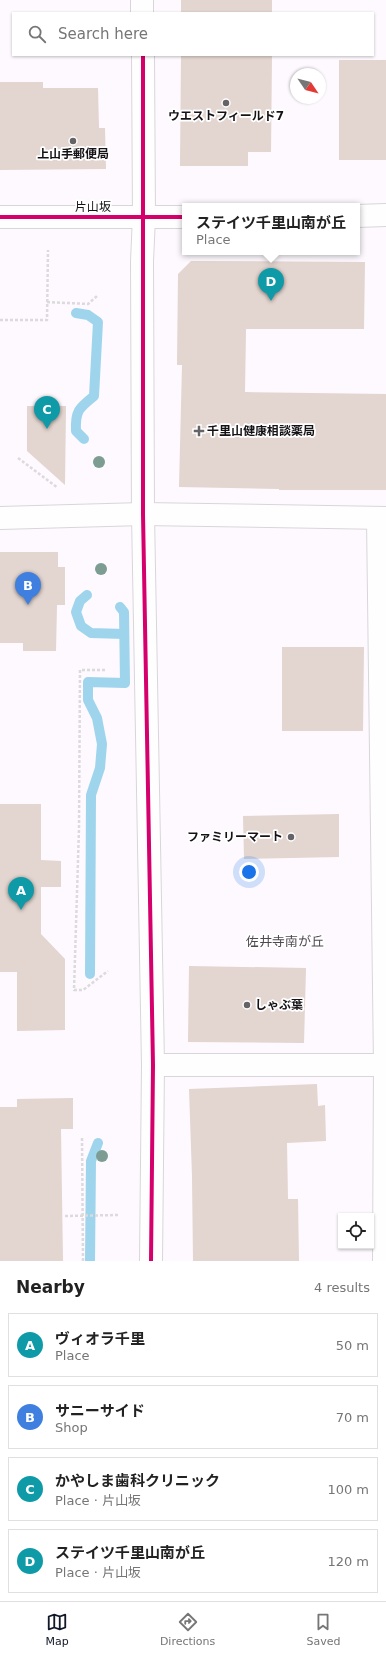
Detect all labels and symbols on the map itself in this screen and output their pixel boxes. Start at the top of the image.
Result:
north arrow [290,68,326,104]
marker: ウエストフィールド7 [221,98,231,108]
place label: ウエストフィールド7 [168,109,284,123]
marker: 上山手郵便局 [68,136,78,146]
place label: 上山手郵便局 [37,147,109,161]
street label: 片山坂 [75,200,111,214]
pin: D [258,268,284,301]
pin: C [34,396,60,429]
place label: 千里山健康相談薬局 [207,424,315,438]
marker: 千里山健康相談薬局 [194,426,204,436]
pin: B [15,572,41,605]
place label: ファミリーマート [187,830,283,844]
marker: ファミリーマート [286,832,296,842]
your location [239,862,259,882]
pin: A [8,877,34,910]
district label: 佐井寺南が丘 [246,934,324,949]
place label: しゃぶ葉 [255,998,303,1012]
marker: しゃぶ葉 [242,1000,252,1010]

